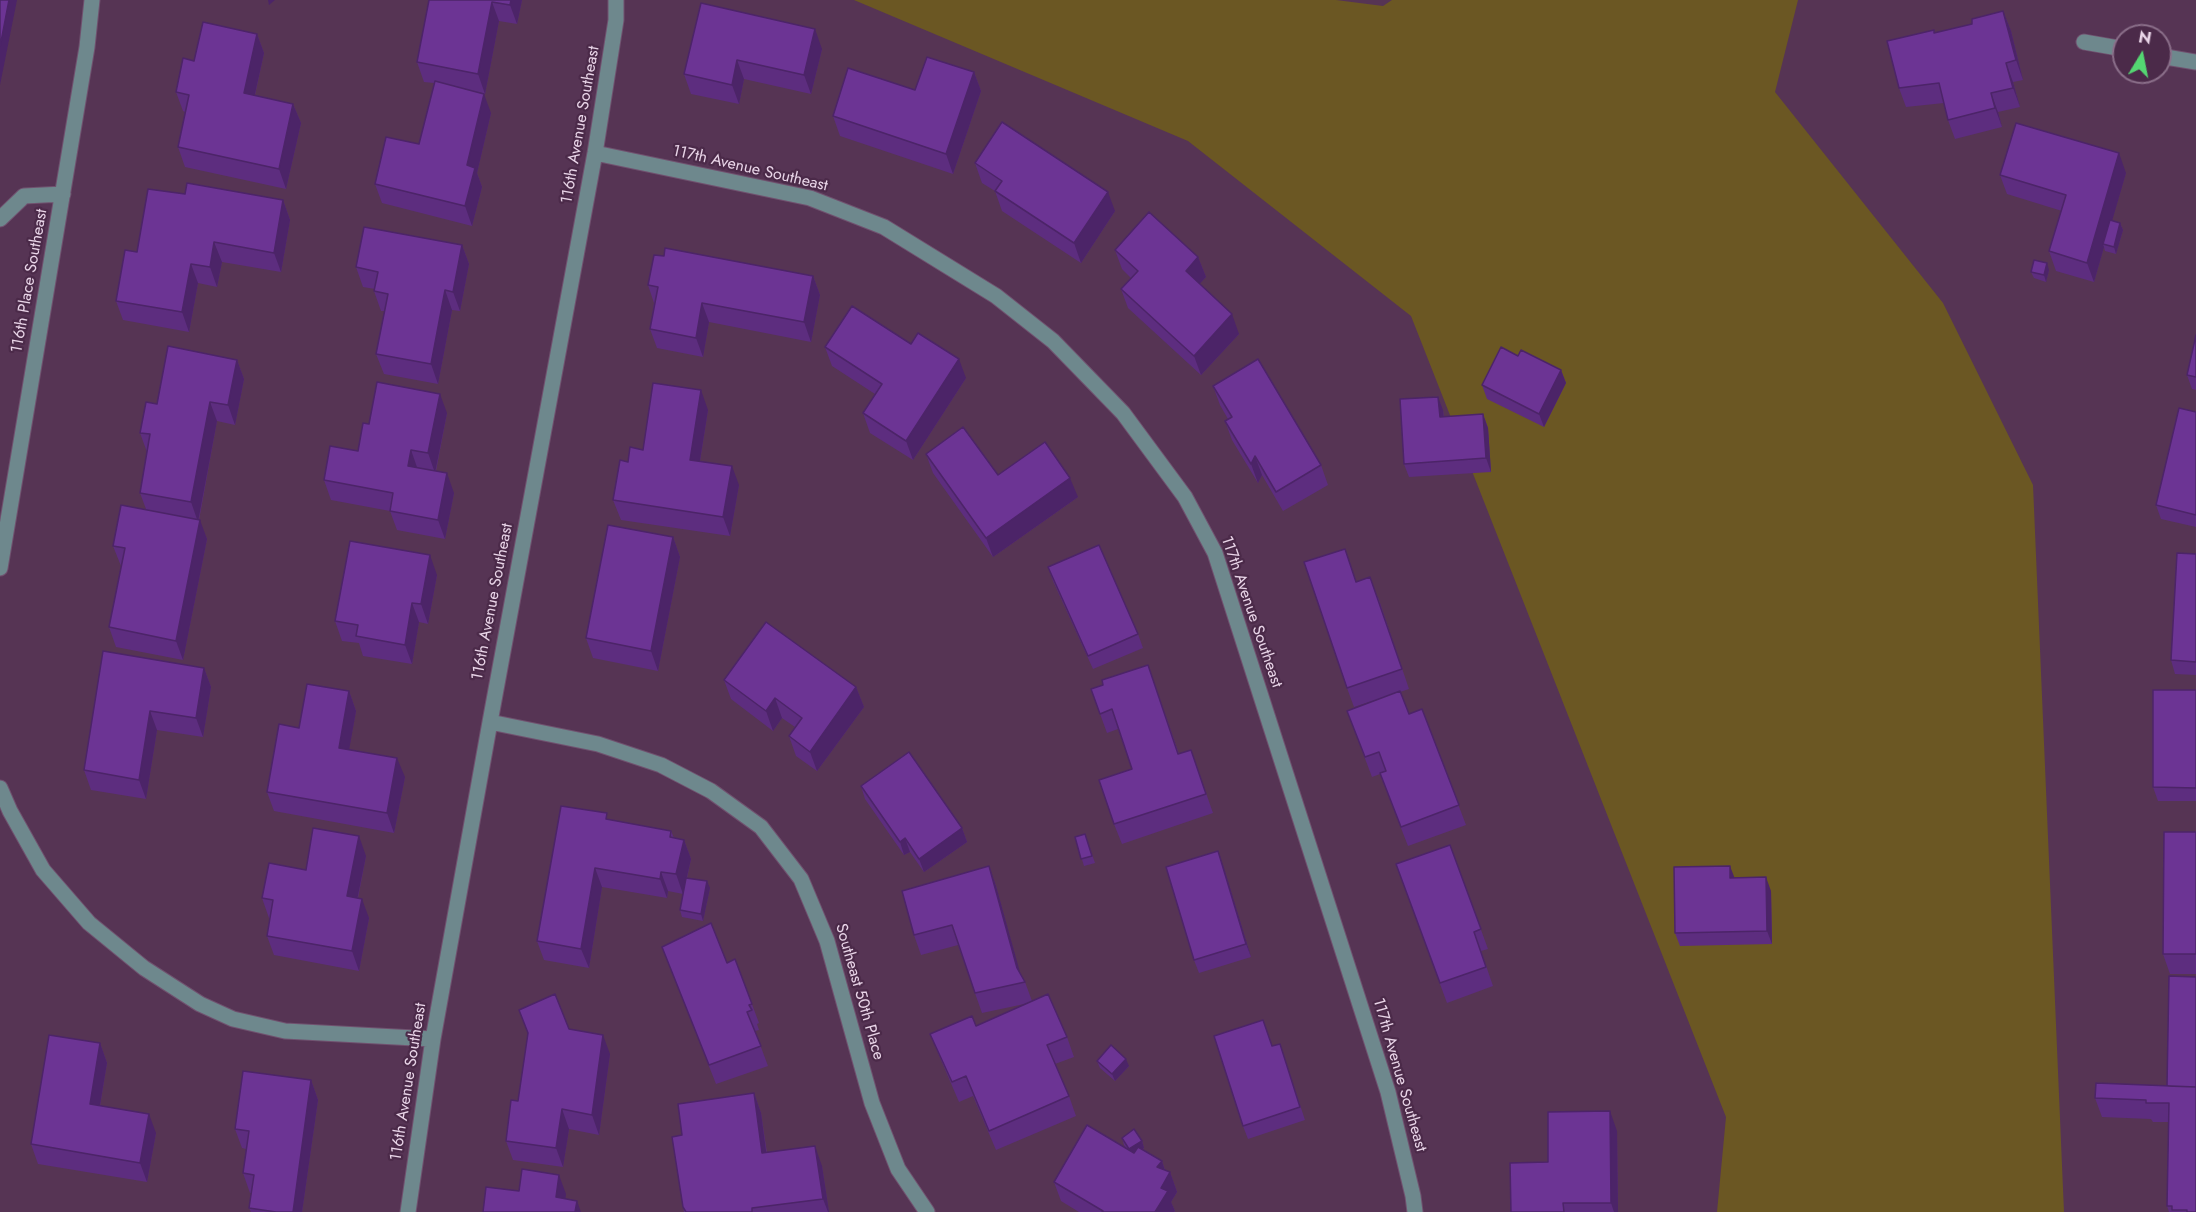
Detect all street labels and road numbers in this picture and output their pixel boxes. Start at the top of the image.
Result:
street label: 116th Avenue Southeast [558,45,604,205]
street label: 117th Avenue Southeast [670,142,830,196]
street label: 116th Place Southeast [8,208,52,354]
street label: 116th Avenue Southeast [468,522,518,682]
street label: 117th Avenue Southeast [1216,534,1286,690]
street label: Southeast 50th Place [830,922,888,1062]
street label: 117th Avenue Southeast [1368,996,1430,1154]
street label: 116th Avenue Southeast [387,1002,431,1162]

